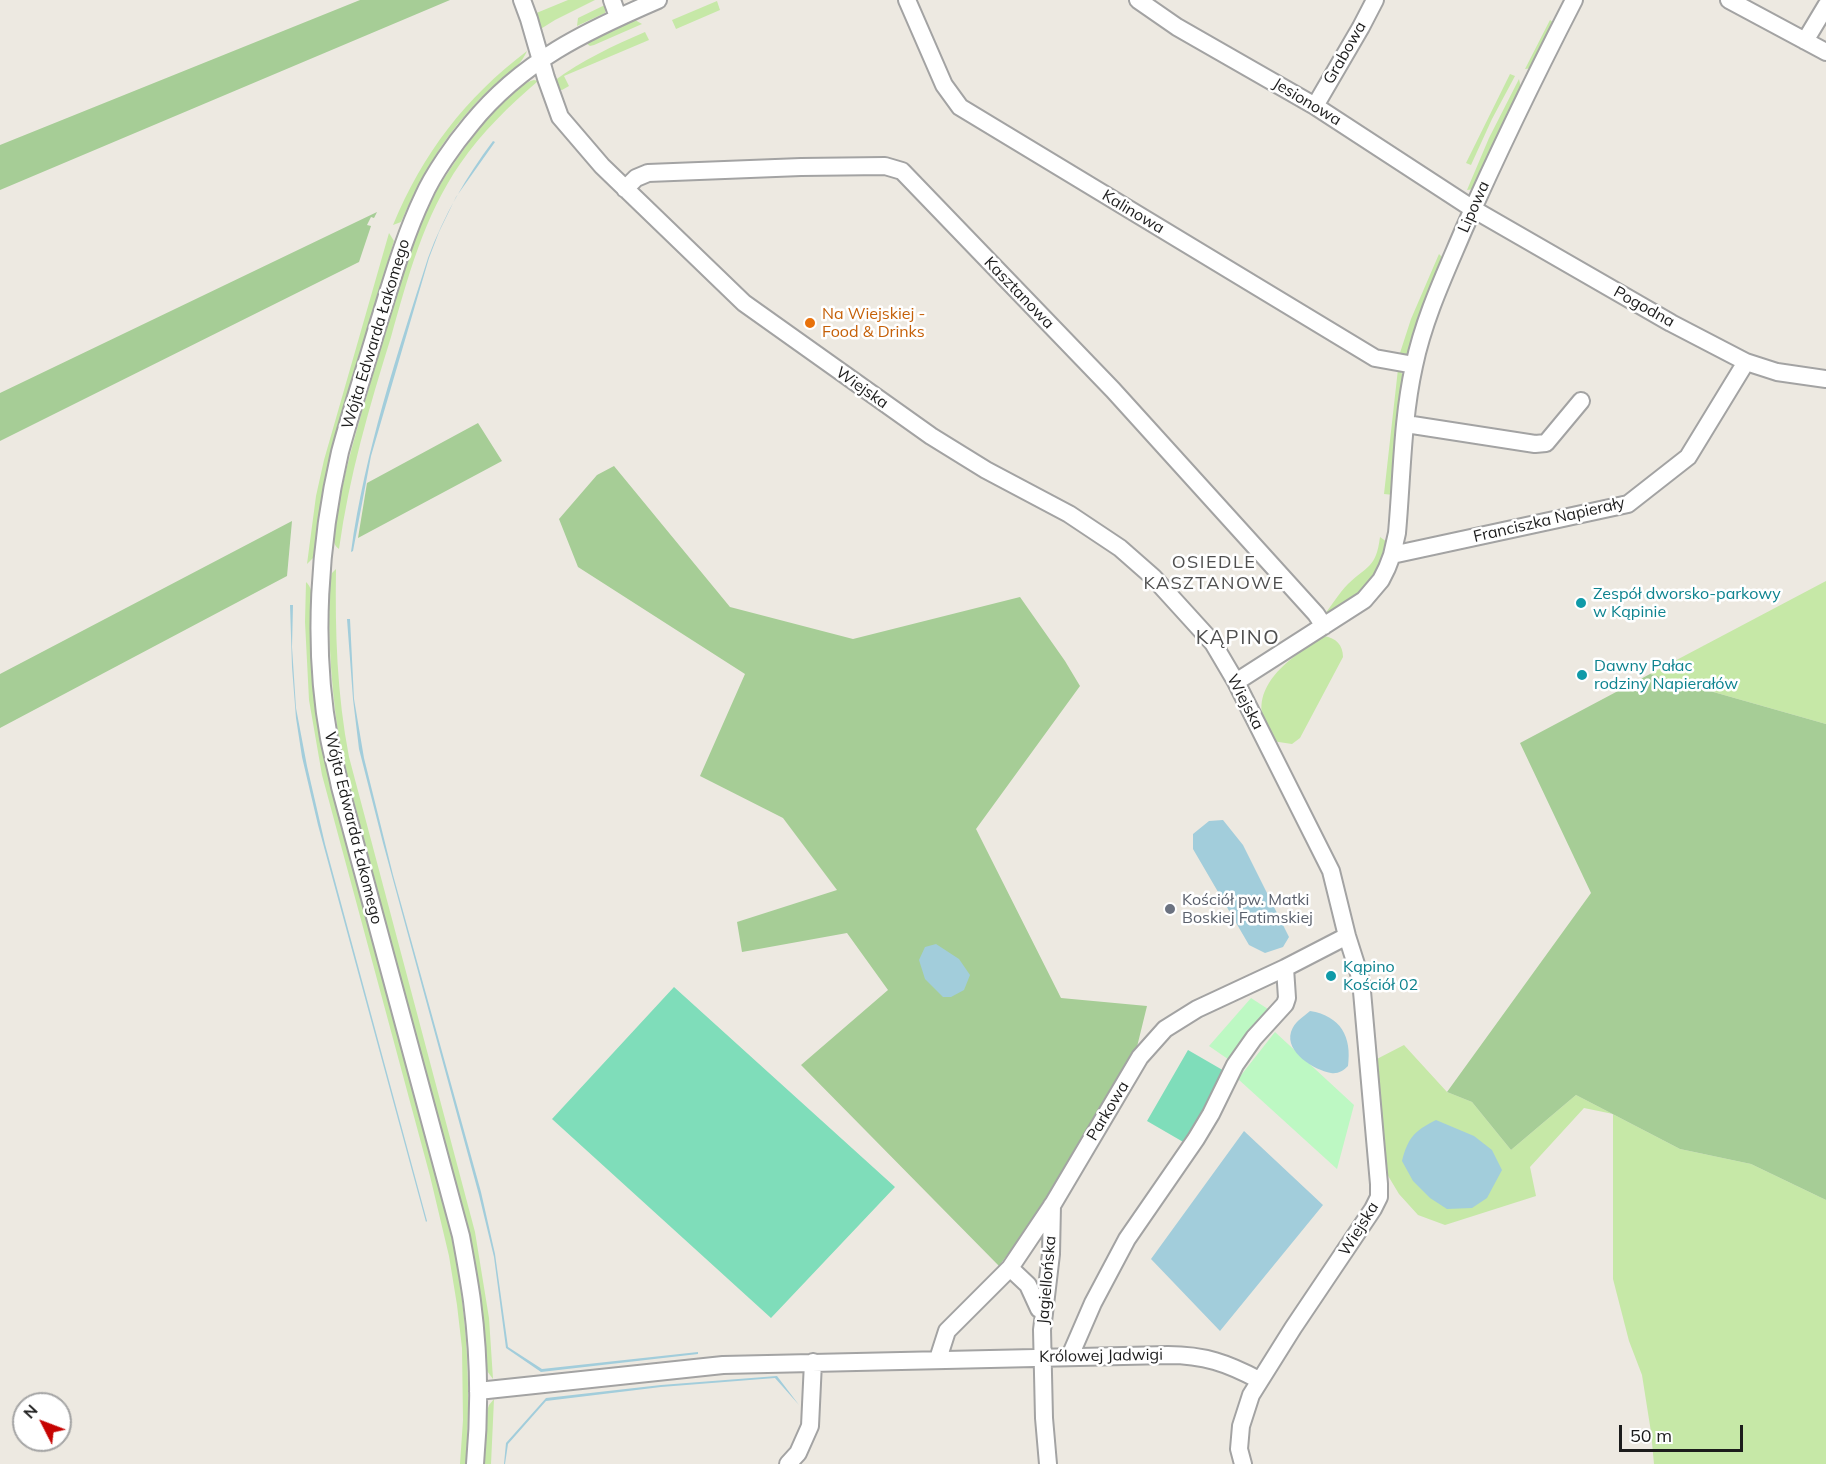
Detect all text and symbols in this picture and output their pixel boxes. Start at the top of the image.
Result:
street label: Grabowa [1319,18,1371,88]
street label: Jesionowa [1269,74,1345,130]
street label: Lipowa [1454,178,1494,236]
street label: Kalinowa [1098,186,1168,238]
street label: Wójta Edwarda Łakomego [338,237,414,431]
street label: Kasztanowa [980,253,1058,333]
street label: Pogodna [1610,282,1678,332]
place label: Na Wiejskiej - Food & Drinks [822,304,925,342]
marker: Na Wiejskiej - Food & Drinks [803,316,817,330]
street label: Wiejska [832,363,892,413]
street label: Franciszka Napierały [1471,493,1627,547]
district label: OSIEDLE KASZTANOWE [1143,552,1285,594]
place label: Zespół dworsko-parkowy w Kąpinie [1593,584,1781,622]
marker: Zespół dworsko-parkowy w Kąpinie [1574,596,1588,610]
district label: KĄPINO [1196,626,1280,650]
place label: Dawny Pałac rodziny Napierałów [1594,656,1738,694]
marker: Dawny Pałac rodziny Napierałów [1575,668,1589,682]
street label: Wiejska [1222,671,1268,733]
street label: Wójta Edwarda Łakomego [320,730,386,926]
place label: Kościół pw. Matki Boskiej Fatimskiej [1182,890,1313,928]
marker: Kościół pw. Matki Boskiej Fatimskiej [1163,902,1177,916]
place label: Kąpino Kościół 02 [1343,957,1418,995]
marker: Kąpino Kościół 02 [1324,969,1338,983]
street label: Parkowa [1083,1078,1133,1144]
street label: Wiejska [1335,1199,1383,1259]
street label: Jagiellońska [1034,1235,1060,1325]
street label: Królowej Jadwigi [1039,1345,1163,1367]
north arrow [12,1392,72,1452]
text: N [19,1400,42,1422]
scale bar [1622,1413,1746,1451]
text: 50 m [1630,1424,1672,1447]

